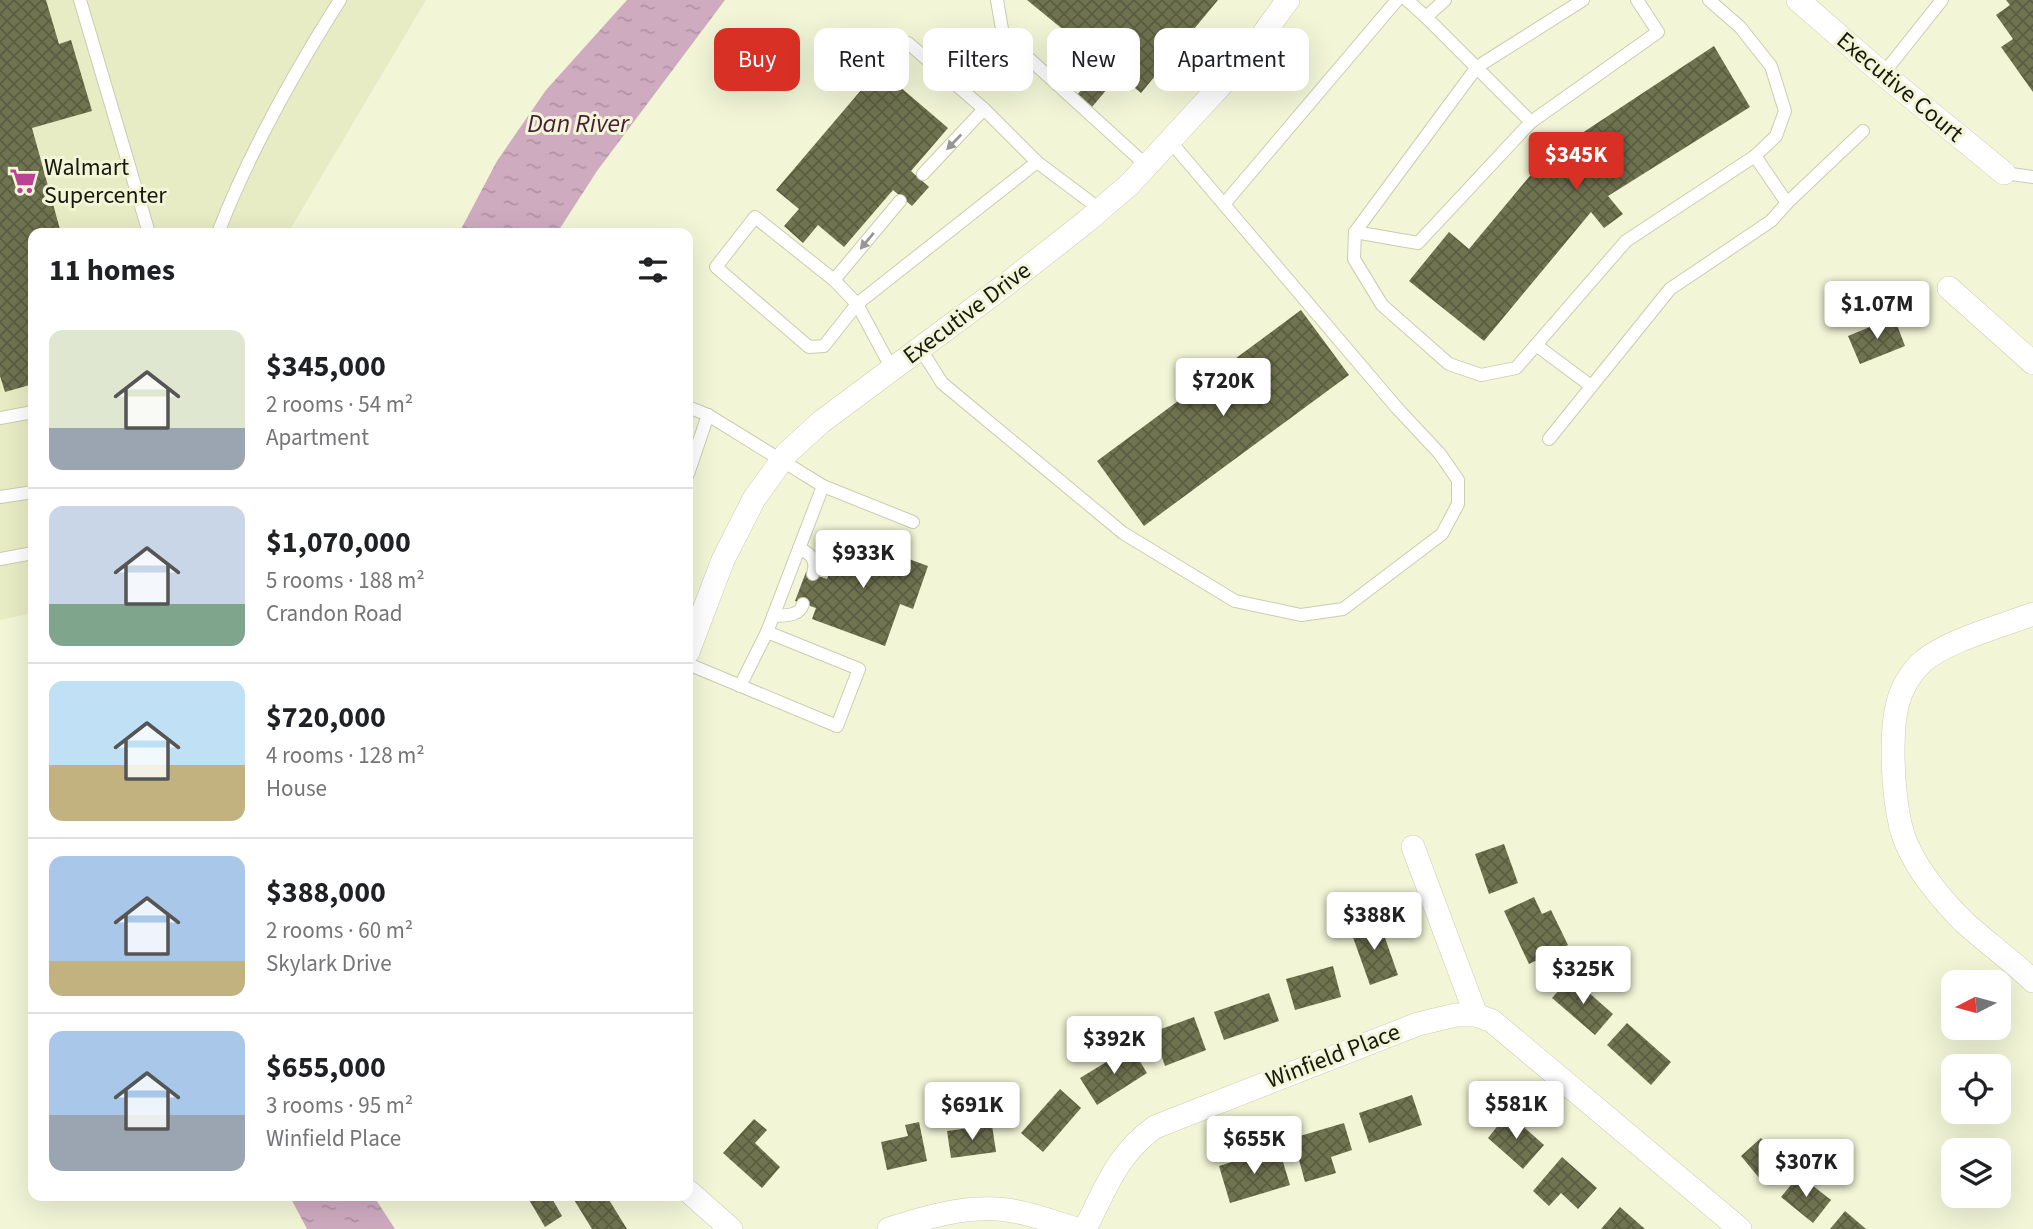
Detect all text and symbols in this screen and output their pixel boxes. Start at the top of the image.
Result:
street label: Executive Court [1829,23,1971,151]
chip: Buy [714,28,800,91]
chip: Rent [814,28,909,91]
chip: Filters [923,28,1033,91]
chip: New [1047,28,1140,91]
chip: Apartment [1154,28,1309,91]
water label: Dan River [527,105,630,142]
pin: $345K [1527,132,1625,192]
one-way arrow [946,133,962,150]
text: $345K [1545,138,1607,171]
place label: Walmart Supercenter [44,150,167,213]
supermarket icon: Walmart Supercenter [8,166,38,196]
one-way arrow [860,232,875,249]
text: 11 homes [49,249,175,292]
icon: filters [634,251,672,289]
street label: Executive Drive [896,253,1038,373]
pin: $1.07M [1820,282,1934,341]
text: $1.07M [1840,287,1914,320]
text: $345,000 [266,345,386,388]
icon: home [105,358,189,442]
pin: $720K [1174,358,1272,418]
text: $720K [1192,364,1254,397]
text: 2 rooms · 54 m² [266,388,413,421]
text: Apartment [266,421,369,454]
text: $1,070,000 [266,521,411,564]
pin: $933K [814,530,912,590]
icon: home [105,534,189,618]
text: $933K [832,536,894,569]
text: 5 rooms · 188 m² [266,564,425,597]
text: Crandon Road [266,597,403,630]
text: $720,000 [266,696,386,739]
icon: home [105,709,189,793]
text: 4 rooms · 128 m² [266,739,425,772]
text: House [266,772,327,805]
text: $388,000 [266,871,386,914]
icon: home [105,884,189,968]
pin: $388K [1325,892,1423,952]
text: $388K [1343,898,1405,931]
text: 2 rooms · 60 m² [266,914,413,947]
pin: $325K [1534,946,1632,1006]
text: Skylark Drive [266,947,392,980]
text: $325K [1552,952,1614,985]
north arrow [1941,970,2011,1040]
map controls [1941,970,2011,1208]
street label: Winfield Place [1261,1014,1405,1098]
pin: $392K [1065,1016,1163,1076]
text: $392K [1083,1022,1145,1055]
text: $655,000 [266,1046,386,1089]
button: locate [1941,1054,2011,1124]
icon: home [105,1059,189,1143]
pin: $691K [923,1082,1021,1142]
pin: $581K [1467,1082,1565,1141]
text: $581K [1485,1087,1547,1120]
text: $691K [941,1088,1003,1121]
text: 3 rooms · 95 m² [266,1089,413,1122]
pin: $655K [1205,1116,1303,1176]
text: Winfield Place [266,1122,401,1155]
text: $655K [1223,1122,1285,1155]
button: layers [1941,1138,2011,1208]
pin: $307K [1757,1140,1855,1199]
text: $307K [1775,1145,1837,1178]

